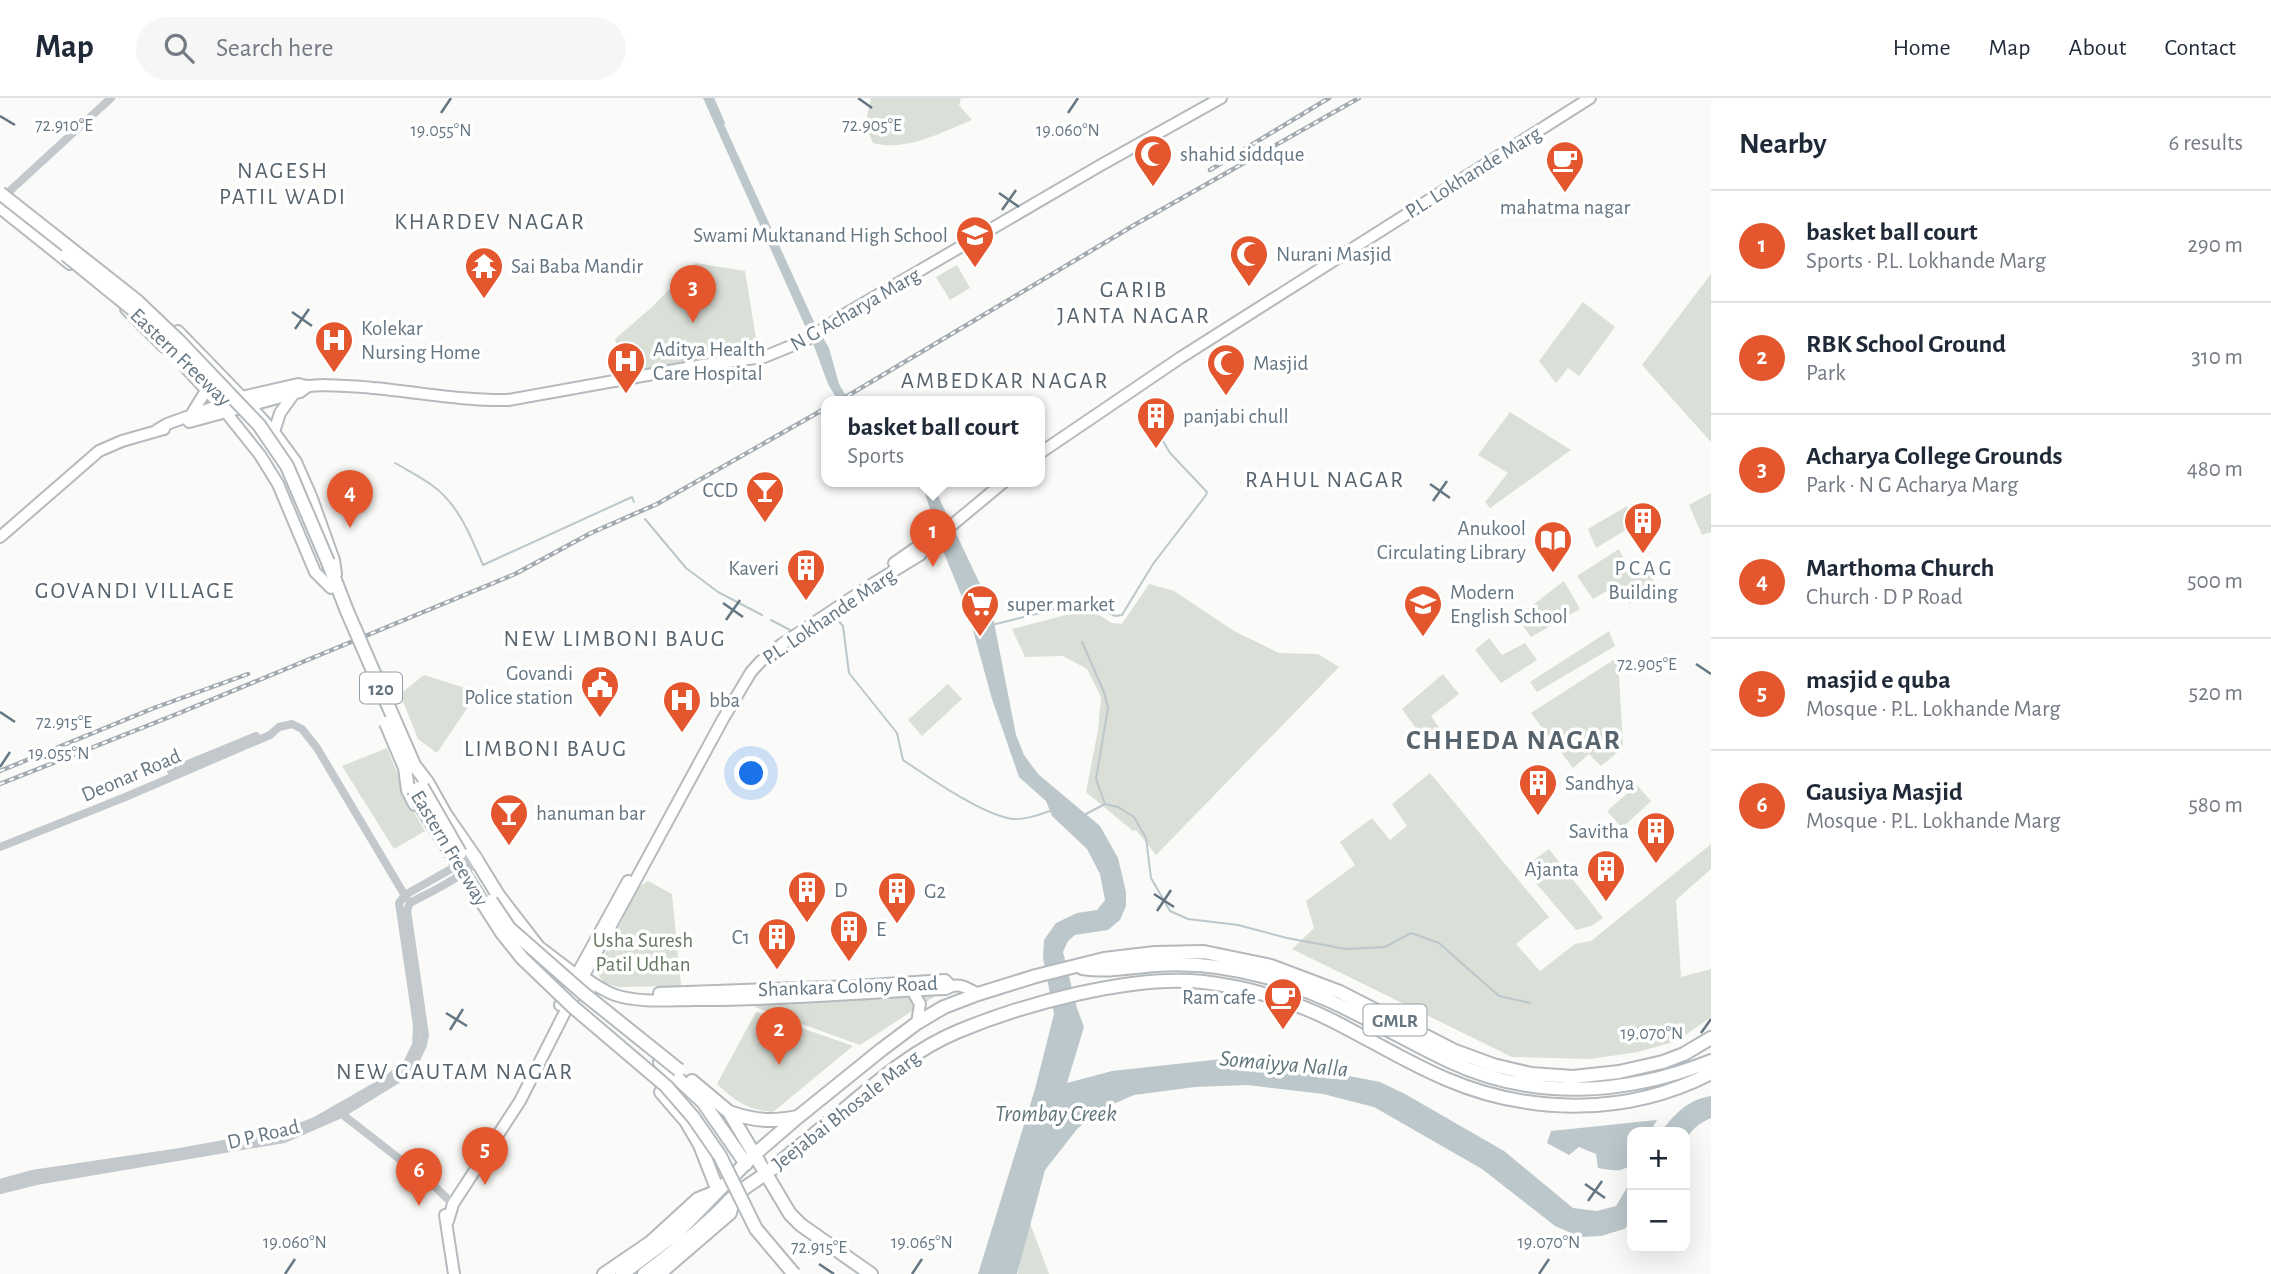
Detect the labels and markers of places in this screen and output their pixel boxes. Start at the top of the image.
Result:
mosque icon: shahid siddque [1132,133,1174,188]
cafe icon: mahatma nagar [1544,139,1586,194]
place label: shahid siddque [1180,144,1304,165]
place label: mahatma nagar [1500,197,1630,218]
school or university icon: Swami Muktanand High School [954,214,996,269]
place label: Swami Muktanand High School [693,225,948,246]
mosque icon: Nurani Masjid [1228,233,1270,288]
place label: Nurani Masjid [1276,244,1392,265]
temple icon: Sai Baba Mandir [463,245,505,300]
place label: Sai Baba Mandir [511,256,643,277]
pin: 3 [670,265,716,323]
place label: Kolekar Nursing Home [361,318,480,363]
hospital icon: Kolekar Nursing Home [313,319,355,374]
place label: Aditya Health Care Hospital [653,339,765,384]
hospital icon: Aditya Health Care Hospital [605,340,647,395]
mosque icon: Masjid [1205,342,1247,397]
place label: Masjid [1253,353,1308,374]
building icon: panjabi chull [1135,395,1177,450]
place label: panjabi chull [1183,406,1289,427]
bar icon: CCD [744,469,786,524]
pin: 4 [327,470,373,528]
place label: CCD [703,480,738,501]
building icon: P C A G Building [1622,500,1664,555]
pin: 1 [910,509,956,567]
place label: Anukool Circulating Library [1377,518,1526,563]
library icon: Anukool Circulating Library [1532,519,1574,574]
building icon: Kaveri [785,547,827,602]
place label: Kaveri [728,558,779,579]
place label: P C A G Building [1608,558,1678,603]
place label: Modern English School [1450,582,1568,627]
supermarket icon: super market [959,583,1001,638]
school or university icon: Modern English School [1402,583,1444,638]
place label: super market [1007,594,1115,615]
place label: Govandi Police station [464,663,573,708]
public building icon: Govandi Police station [579,664,621,719]
hospital icon: bba [661,679,703,734]
place label: bba [709,690,741,711]
building icon: Sandhya [1517,762,1559,817]
place label: Sandhya [1565,773,1635,794]
bar icon: hanuman bar [488,792,530,847]
place label: hanuman bar [536,803,646,824]
building icon: Savitha [1635,810,1677,865]
place label: Savitha [1569,821,1629,842]
building icon: Ajanta [1585,848,1627,903]
place label: Ajanta [1525,859,1579,880]
building icon: D [786,869,828,924]
building icon: G2 [876,870,918,925]
place label: D [834,880,848,901]
place label: G2 [924,881,946,902]
building icon: E [828,908,870,963]
building icon: C1 [756,916,798,971]
place label: E [876,919,886,940]
place label: C1 [732,927,750,948]
cafe icon: Ram cafe [1262,976,1304,1031]
place label: Ram cafe [1182,987,1256,1008]
pin: 2 [756,1007,802,1065]
pin: 5 [462,1127,508,1185]
pin: 6 [396,1148,442,1206]

